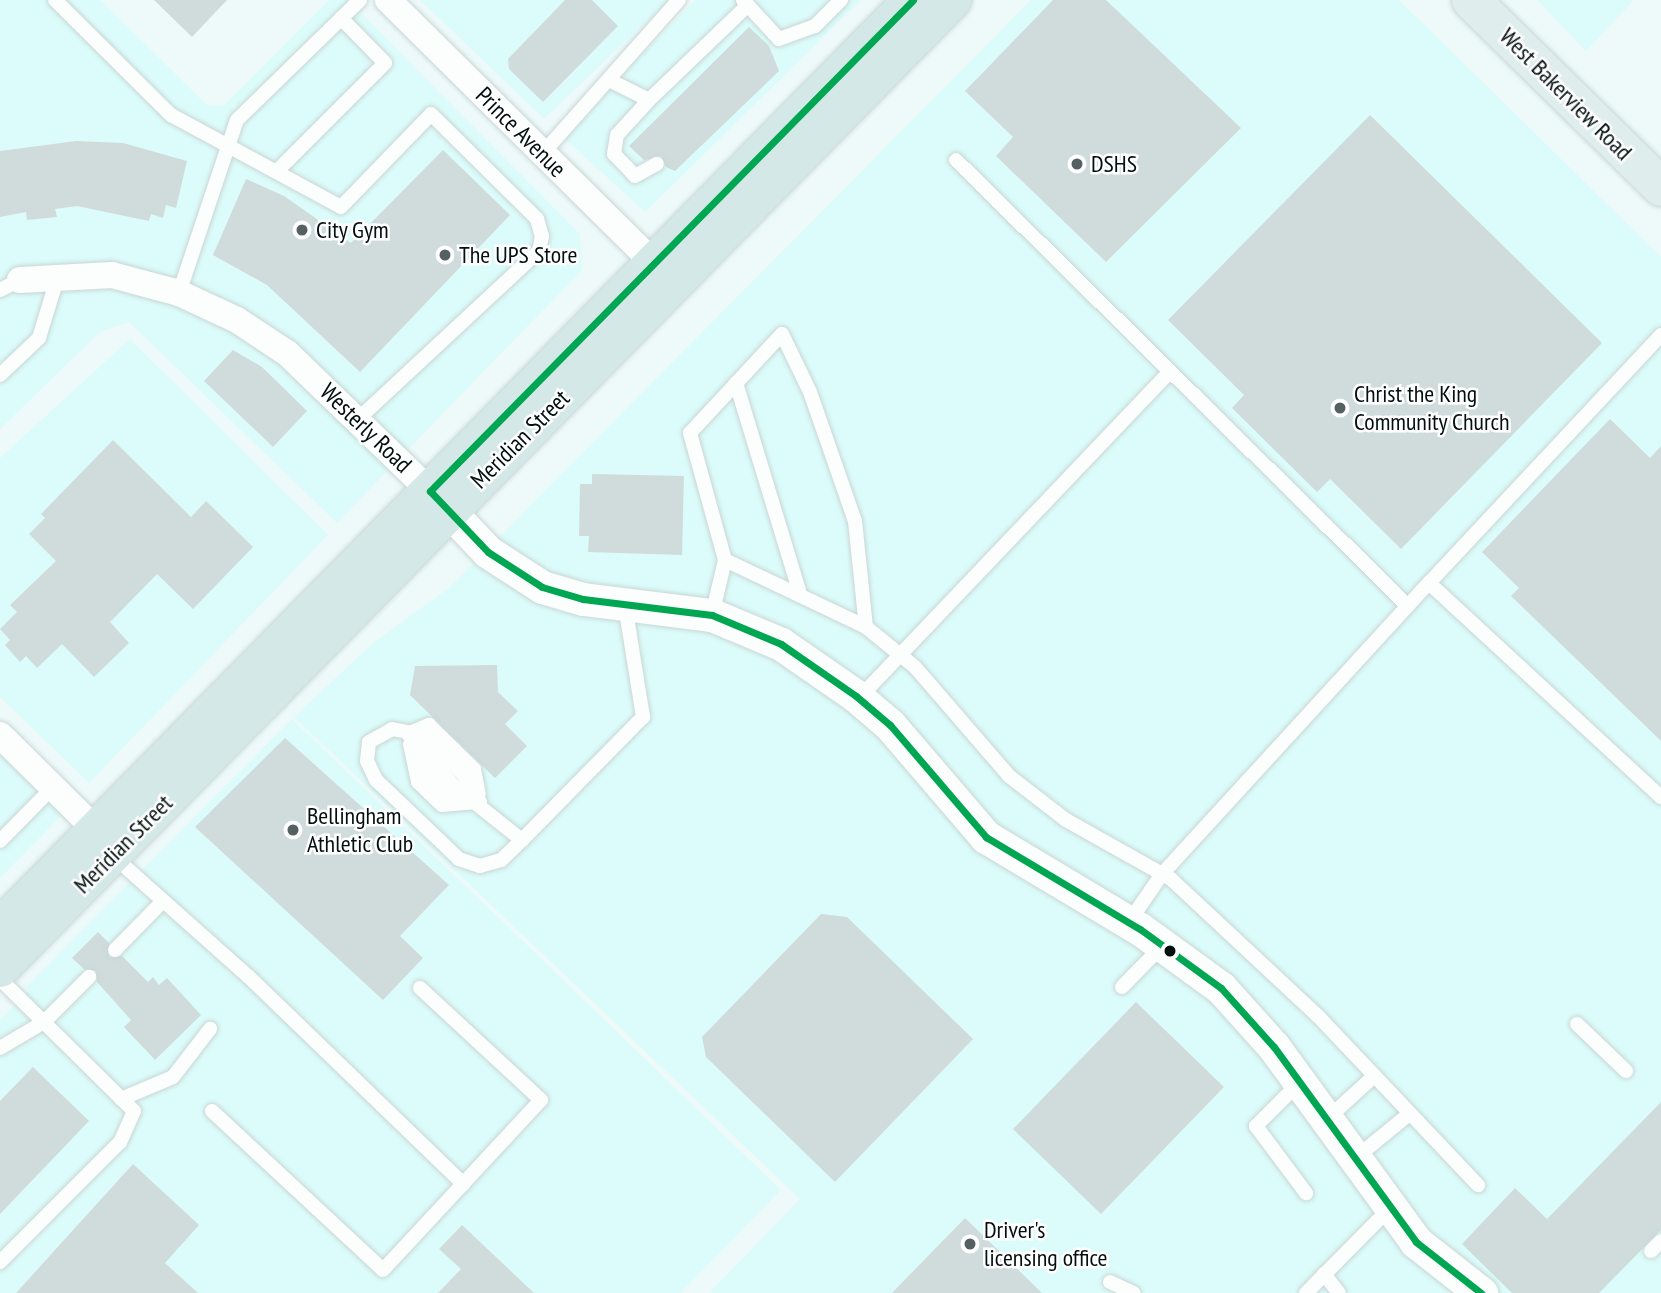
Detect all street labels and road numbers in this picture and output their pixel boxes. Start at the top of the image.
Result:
street label: West Bakerview Road [1494,22,1638,166]
street label: Prince Avenue [470,81,572,183]
street label: Westerly Road [314,377,418,479]
street label: Meridian Street [465,384,575,494]
street label: Meridian Street [68,789,178,899]

